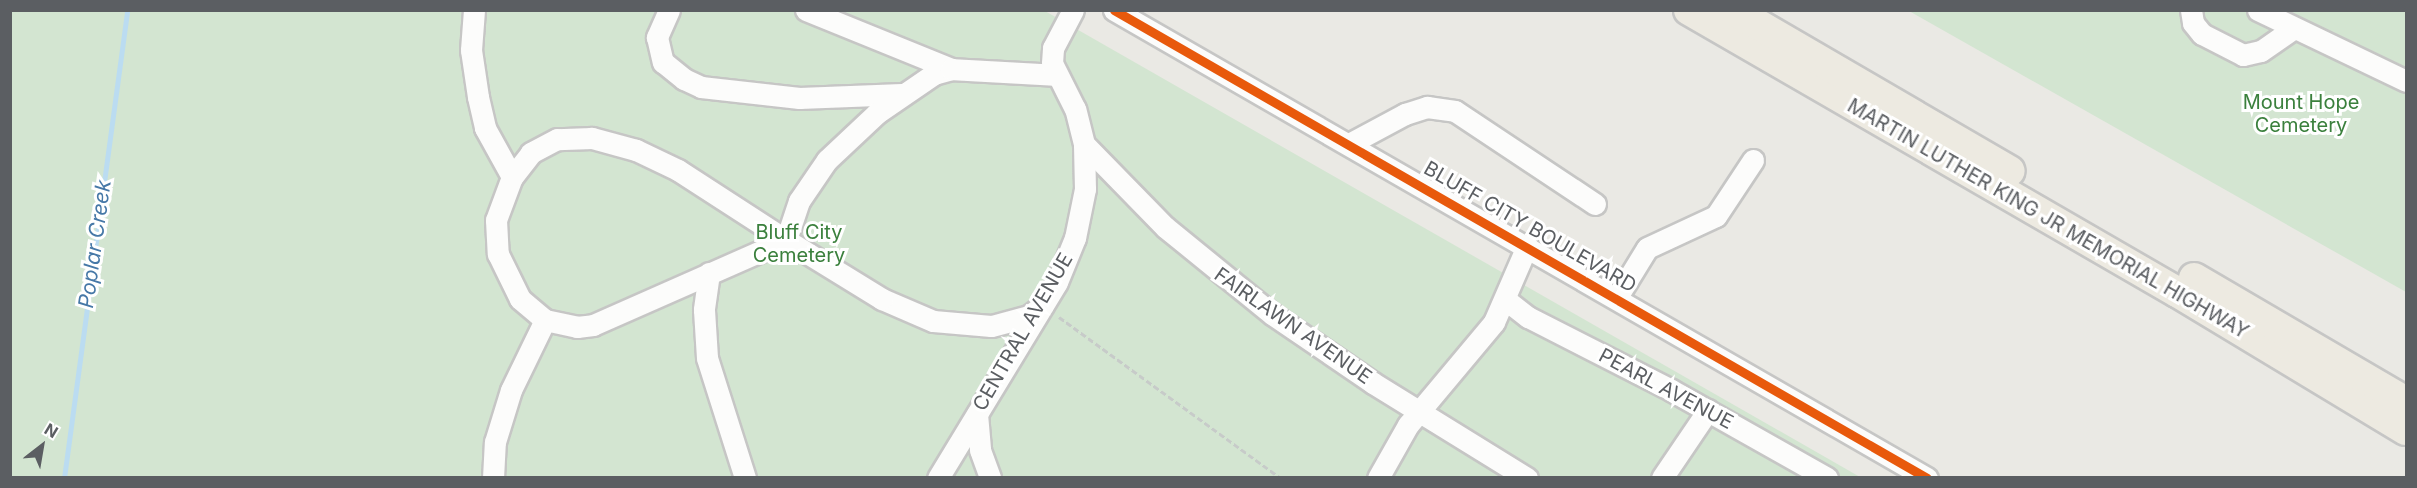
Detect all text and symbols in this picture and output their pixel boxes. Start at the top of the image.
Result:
park label: Mount Hope Cemetery [2243,90,2359,137]
street label: MARTIN LUTHER KING JR MEMORIAL HIGHWAY [1843,94,2253,344]
street label: BLUFF CITY BOULEVARD [1420,156,1640,298]
water label: Poplar Creek [74,178,116,310]
park label: Bluff City Cemetery [753,220,845,267]
street label: CENTRAL AVENUE [968,249,1078,415]
street label: FAIRLAWN AVENUE [1210,263,1376,389]
street label: PEARL AVENUE [1595,344,1737,434]
north arrow [12,416,72,476]
text: N [41,419,62,442]

